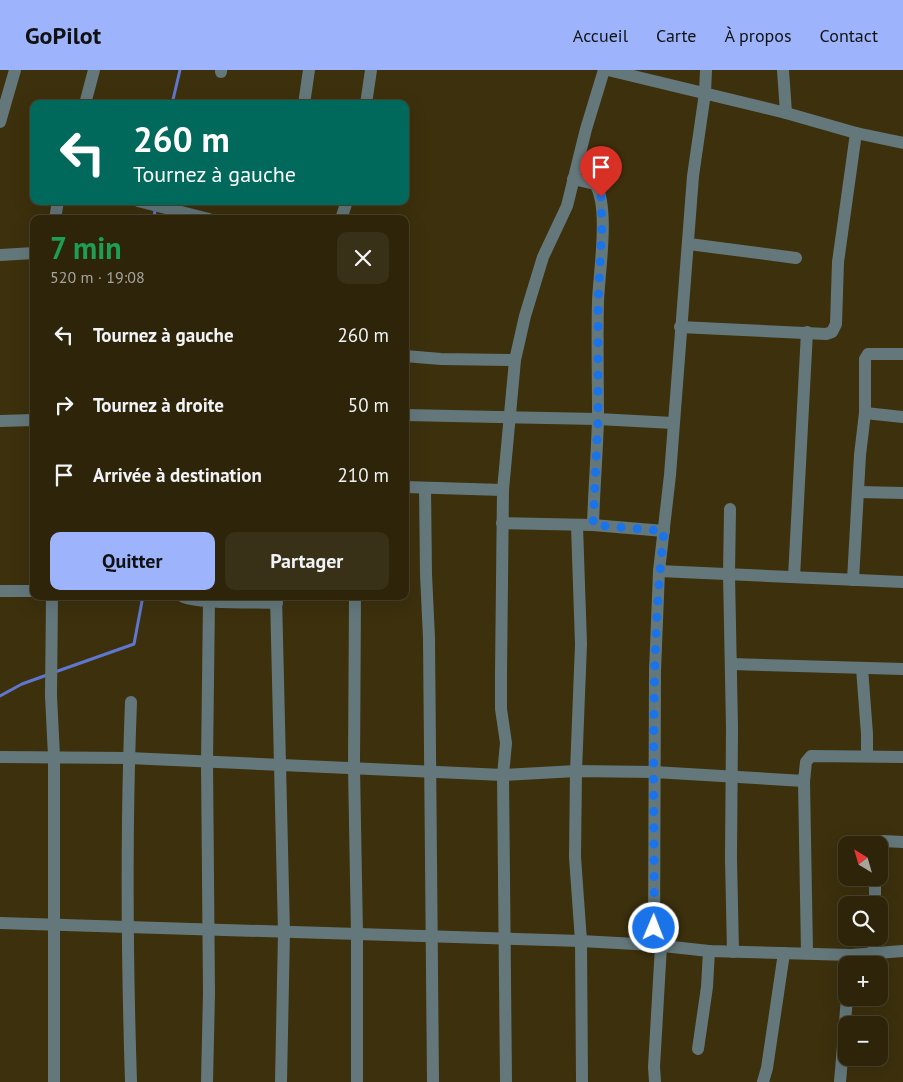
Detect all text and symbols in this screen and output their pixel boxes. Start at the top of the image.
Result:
text: GoPilot [25,20,101,51]
text: Accueil [573,24,628,47]
text: Carte [656,24,697,47]
text: À propos [725,24,792,47]
text: Contact [820,24,878,47]
text: 260 m [133,116,230,162]
icon: left [50,120,115,185]
pin [580,146,622,197]
icon: arrive [587,153,615,181]
text: Tournez à gauche [133,160,296,188]
text: 7 min [50,228,122,267]
button: close [337,232,389,284]
text: 520 m · 19:08 [50,267,145,287]
icon: left [50,321,78,349]
text: Tournez à gauche [93,323,234,347]
text: 260 m [337,323,389,347]
icon: right [50,391,78,419]
text: Tournez à droite [93,393,224,417]
text: 50 m [348,393,389,417]
icon: arrive [50,461,78,489]
text: Arrivée à destination [93,463,262,487]
text: 210 m [337,463,389,487]
button: Quitter [50,532,215,590]
button: Partager [225,532,389,590]
north arrow [838,836,888,886]
map controls [838,836,888,1066]
button: search [838,896,888,946]
position arrow [627,901,679,953]
button: + [838,956,888,1006]
button: − [838,1016,888,1066]

